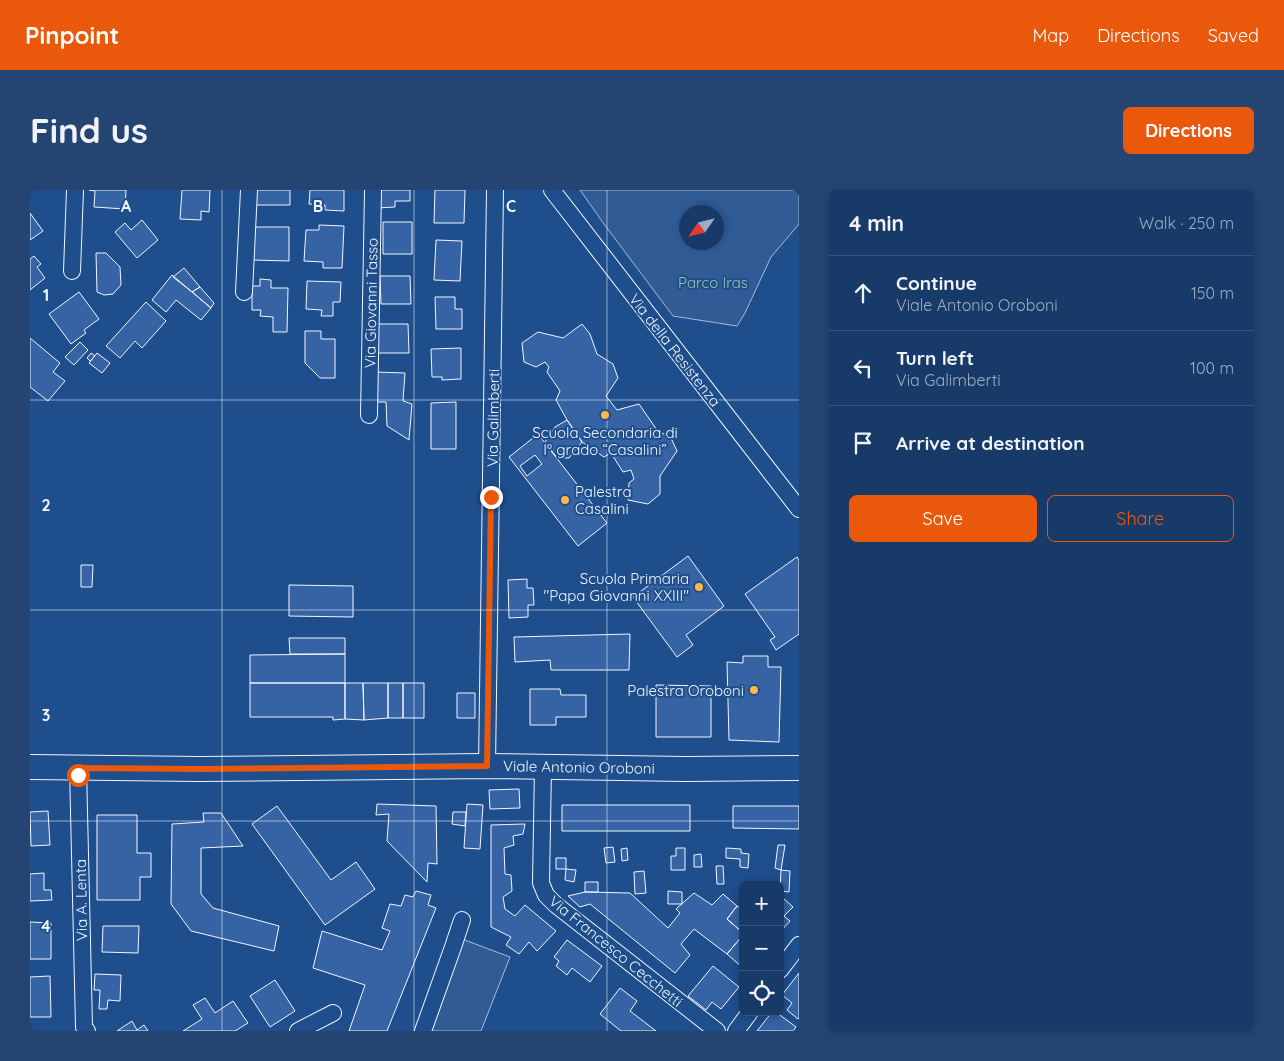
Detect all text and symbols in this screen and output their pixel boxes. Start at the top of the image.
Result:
text: Pinpoint [25,20,119,50]
text: Map [1032,24,1069,47]
text: Directions [1097,24,1180,47]
text: Saved [1208,24,1259,47]
button: Directions [1123,107,1254,154]
text: Find us [30,108,148,152]
text: A [121,196,132,216]
text: B [313,196,323,216]
text: C [506,196,516,216]
north arrow [679,205,724,250]
text: 4 min [849,210,904,236]
text: Walk · 250 m [1139,213,1234,233]
street label: Via Giovanni Tasso [360,238,382,368]
text: Continue [896,271,977,295]
park label: Parco Iras [678,273,748,292]
icon: ahead [849,279,877,307]
text: 150 m [1191,283,1234,303]
text: 1 [43,285,49,305]
street label: Via della Resistenza [625,290,725,410]
text: Viale Antonio Oroboni [896,295,1058,315]
text: Turn left [896,346,974,370]
icon: left [849,354,877,382]
text: 100 m [1190,358,1234,378]
street label: Via Galimberti [483,369,503,467]
text: Via Galimberti [896,370,1001,390]
marker: Scuola Secondaria di I° grado “Casalini” [599,409,611,421]
place label: Scuola Secondaria di I° grado “Casalini” [532,423,678,459]
icon: arrive [849,429,877,457]
text: Arrive at destination [896,431,1085,455]
place label: Palestra Casalini [575,482,632,518]
route end [480,486,503,509]
marker: Palestra Casalini [559,494,571,506]
text: 2 [41,495,51,515]
button: Save [849,495,1037,542]
button: Share [1047,495,1234,542]
place label: Scuola Primaria "Papa Giovanni XXIII" [544,569,689,605]
marker: Scuola Primaria "Papa Giovanni XXIII" [693,581,705,593]
place label: Palestra Oroboni [627,681,744,700]
marker: Palestra Oroboni [748,684,760,696]
text: 3 [42,705,50,725]
street label: Viale Antonio Oroboni [503,756,655,778]
route start [67,764,90,787]
street label: Via A. Lenta [71,859,91,941]
map controls [739,881,784,1016]
button: + [739,881,784,926]
street label: Via Francesco Cecchetti [545,891,687,1011]
text: 4 [41,916,51,936]
button: − [739,926,784,971]
button: locate [739,971,784,1016]

